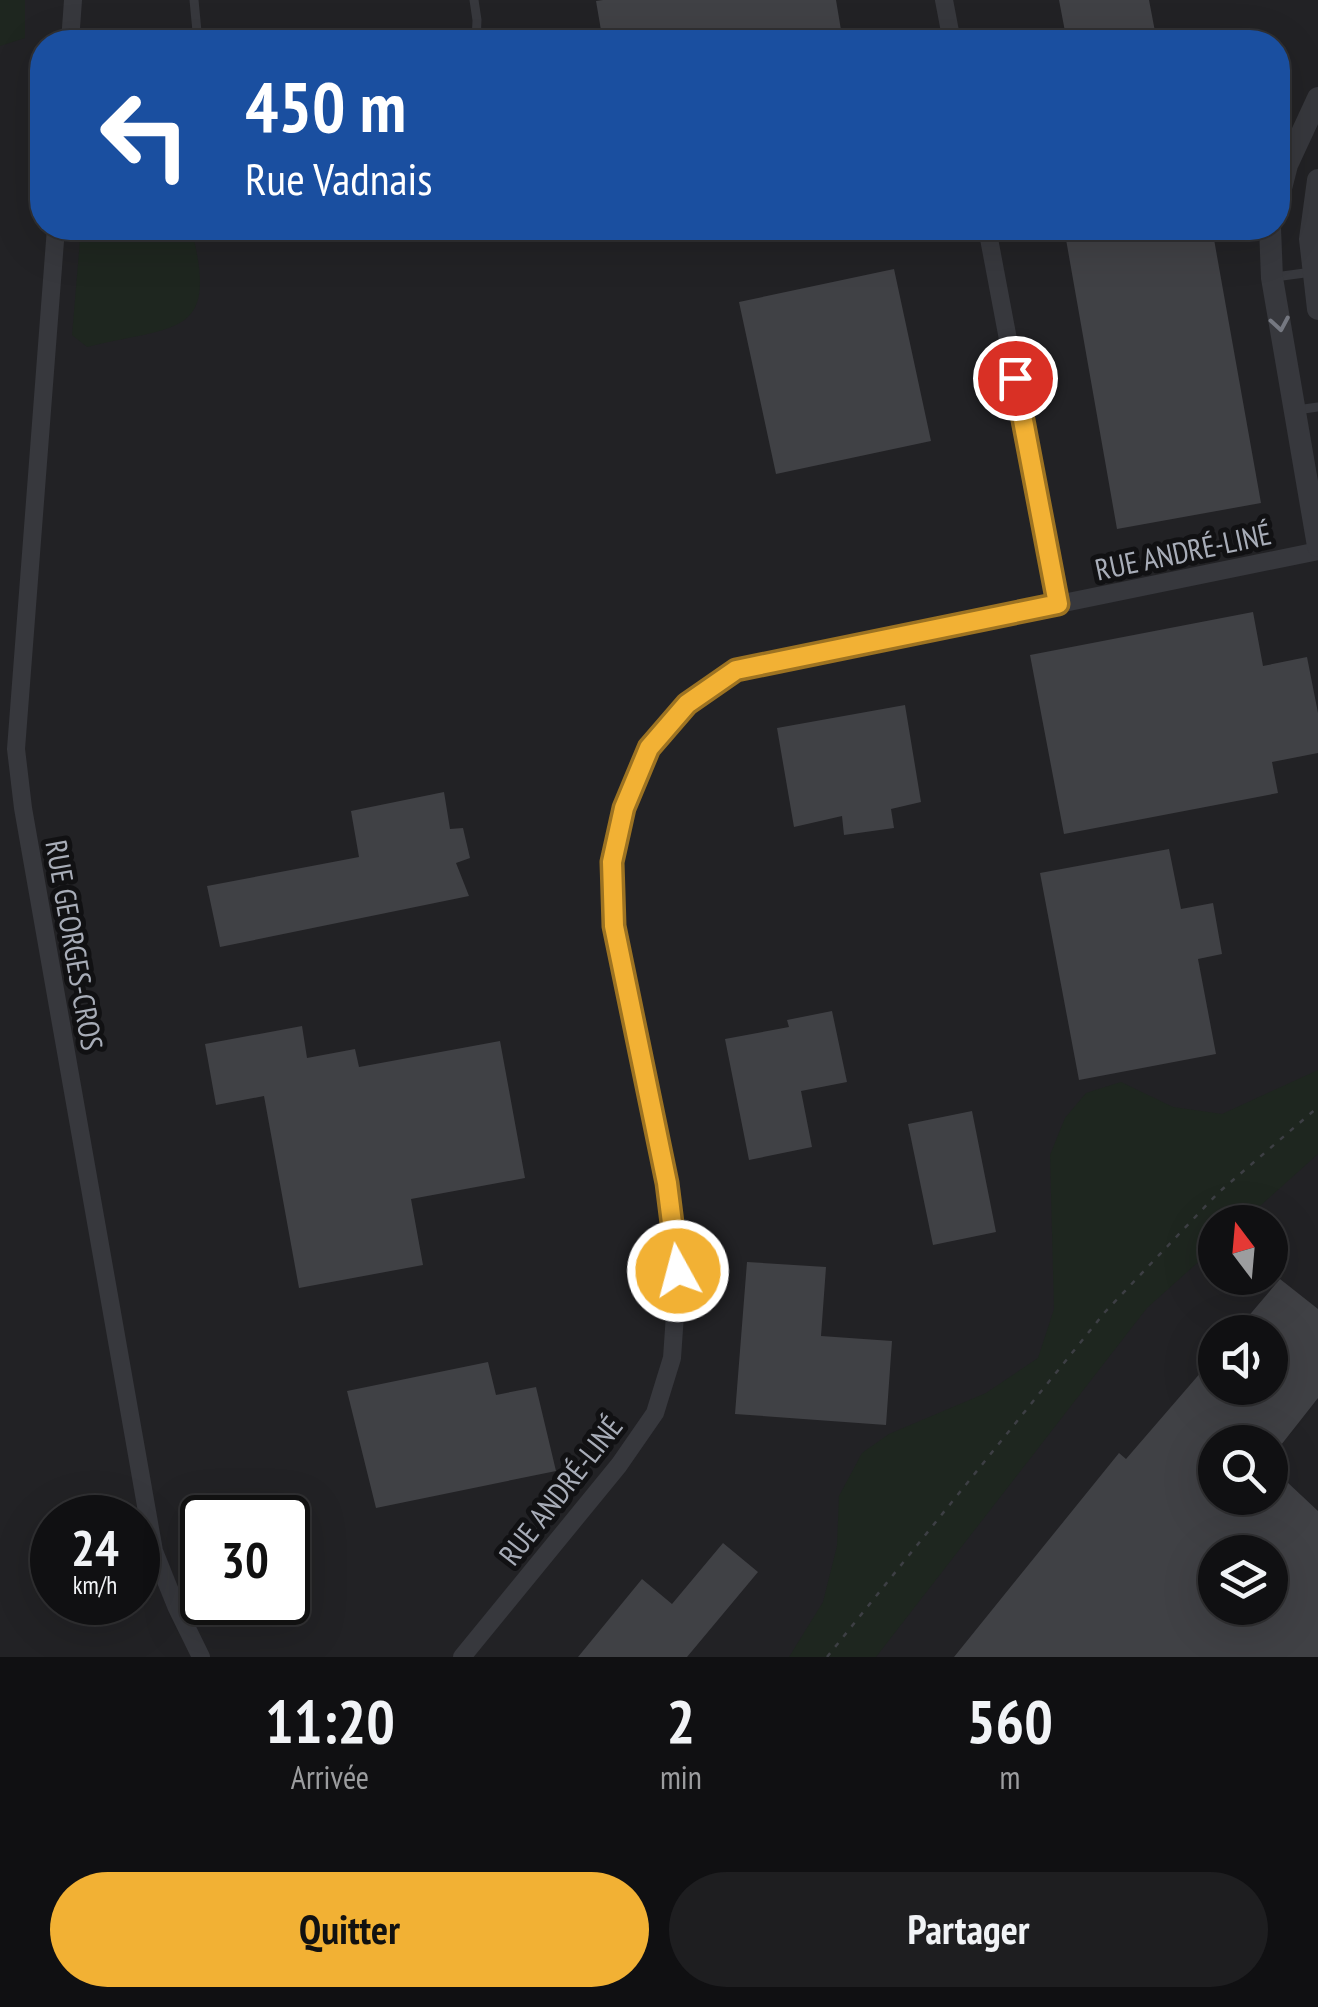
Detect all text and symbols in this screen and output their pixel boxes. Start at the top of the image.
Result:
text: 450 m [245,61,406,151]
icon: left [80,70,210,200]
text: Rue Vadnais [245,149,432,207]
one-way arrow [1269,316,1290,332]
pin [973,336,1058,421]
icon: arrive [988,351,1043,406]
street label: RUE ANDRÉ-LINÉ [1091,513,1275,589]
street label: RUE GEORGES-CROS [37,837,113,1053]
north arrow [1198,1205,1288,1295]
map controls [1198,1205,1288,1625]
position arrow [626,1219,730,1323]
button: sound [1198,1315,1288,1405]
street label: RUE ANDRÉ-LINÉ [490,1407,630,1573]
button: search [1198,1425,1288,1515]
speed limit sign: 30 [180,1495,310,1625]
text: 24 [71,1515,119,1580]
button: layers [1198,1535,1288,1625]
text: km/h [73,1569,117,1601]
text: 11:20 [265,1682,395,1760]
text: 2 [667,1682,695,1760]
text: 560 [967,1682,1053,1760]
text: Arrivée [291,1756,369,1798]
text: min [660,1756,702,1798]
text: m [999,1756,1020,1798]
button: Quitter [50,1872,649,1987]
button: Partager [669,1872,1268,1987]

